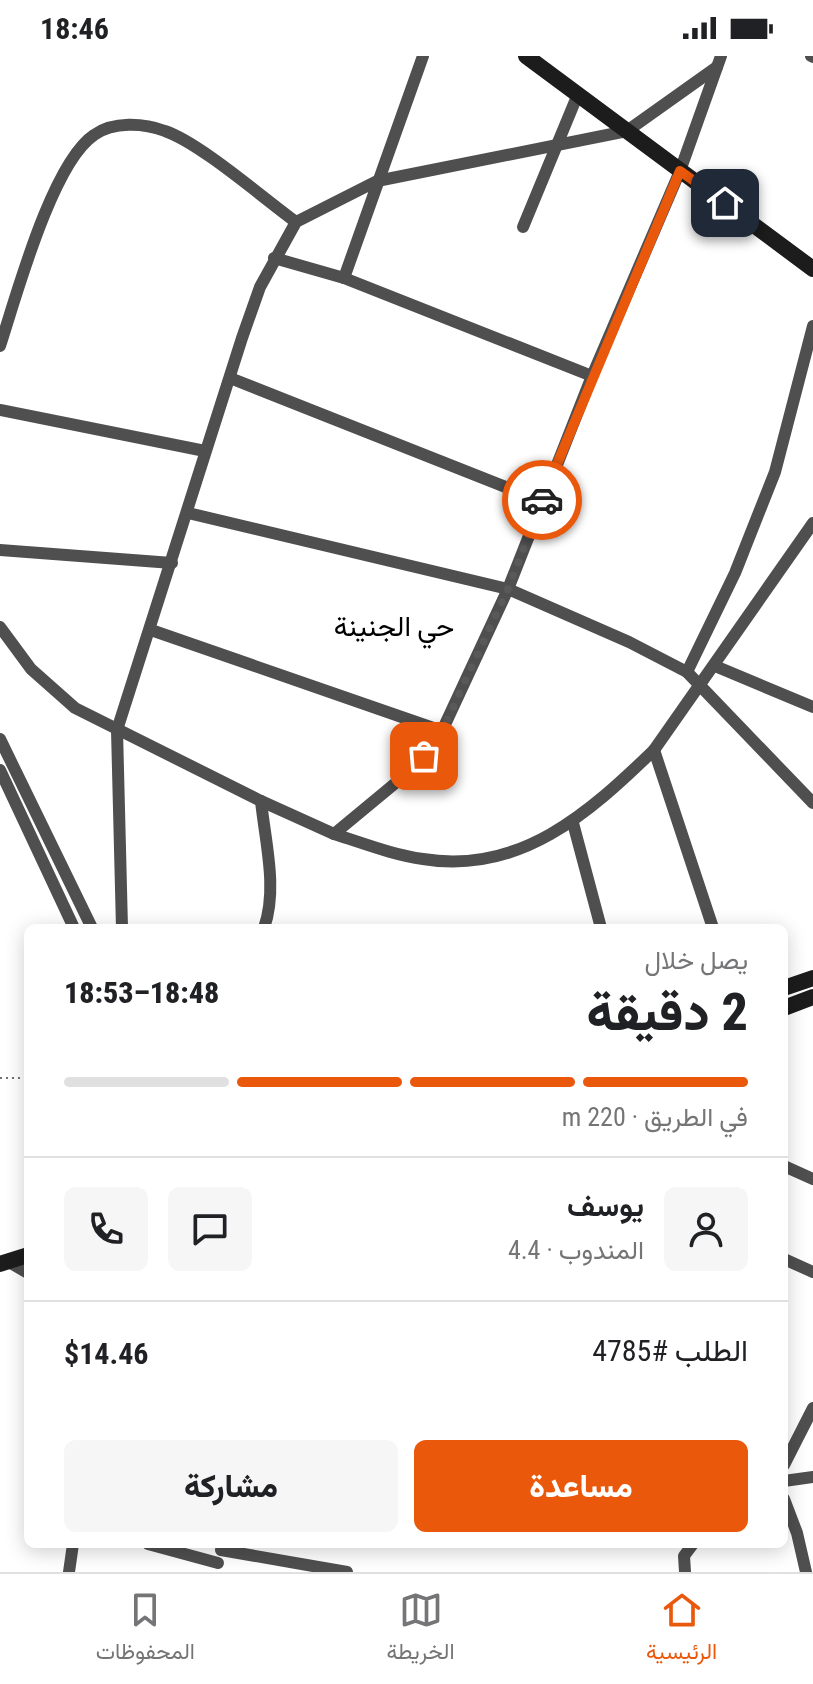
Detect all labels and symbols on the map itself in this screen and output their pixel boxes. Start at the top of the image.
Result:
pin [691,169,759,237]
courier [502,460,582,540]
district label: حي الجنينة [334,610,454,649]
pin [390,722,458,790]

